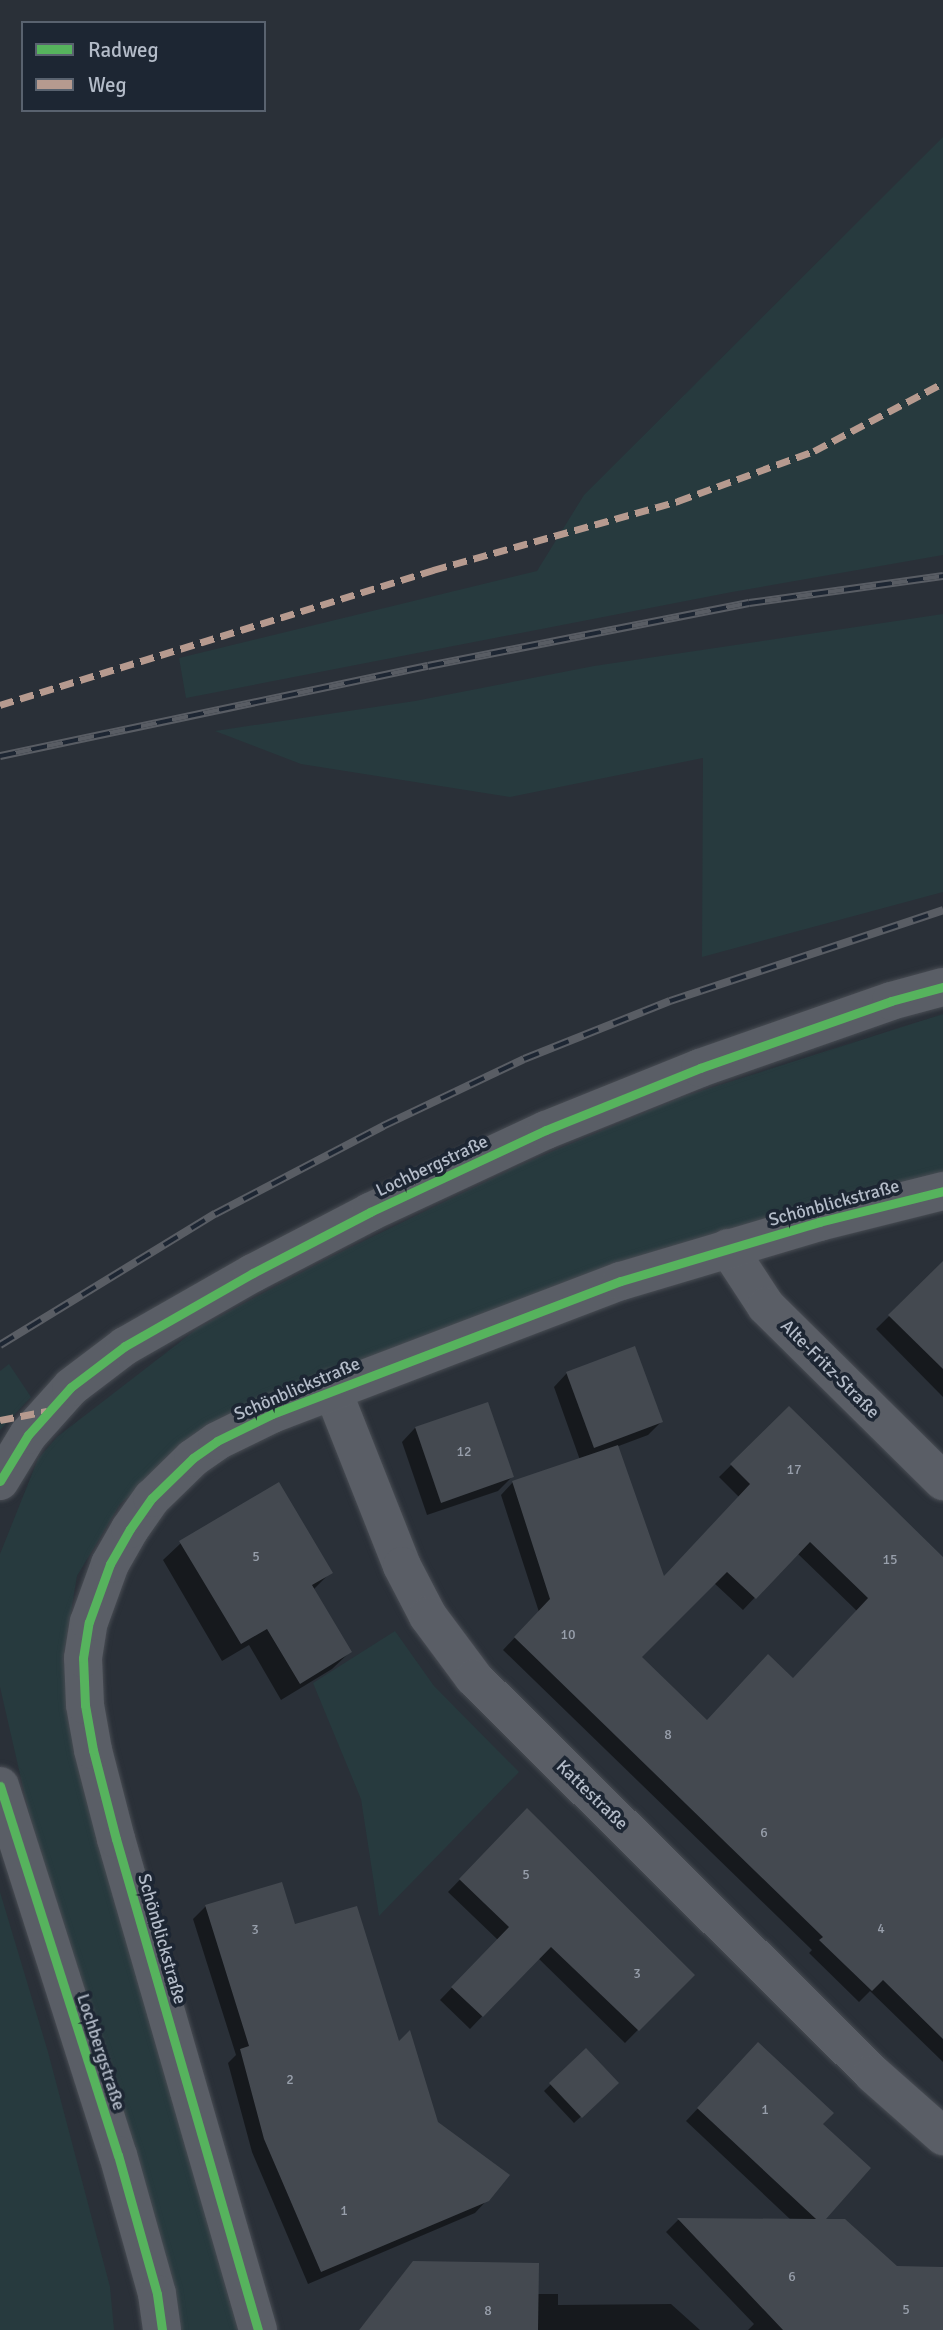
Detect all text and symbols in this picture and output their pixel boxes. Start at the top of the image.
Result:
legend [21,21,266,112]
text: Radweg [88,37,159,63]
text: Weg [88,72,127,98]
street label: Lochbergstraße [373,1131,491,1201]
street label: Schönblickstraße [766,1175,902,1231]
street label: Alte-Fritz-Straße [776,1315,884,1423]
street label: Schönblickstraße [231,1353,363,1425]
house number: 12 [456,1444,472,1460]
house number: 17 [786,1462,802,1478]
house number: 5 [252,1549,260,1565]
house number: 15 [882,1552,898,1568]
house number: 10 [560,1627,576,1643]
house number: 8 [664,1727,672,1743]
street label: Kattestraße [552,1756,632,1834]
house number: 6 [760,1825,768,1841]
house number: 5 [522,1867,530,1883]
street label: Schönblickstraße [133,1871,191,2007]
house number: 4 [877,1921,885,1937]
house number: 3 [251,1922,259,1938]
house number: 3 [633,1966,641,1982]
street label: Lochbergstraße [72,1991,130,2113]
house number: 2 [286,2072,294,2088]
house number: 1 [761,2102,769,2118]
house number: 1 [340,2203,348,2219]
house number: 6 [788,2269,796,2285]
house number: 5 [902,2302,910,2318]
house number: 8 [484,2303,492,2319]

